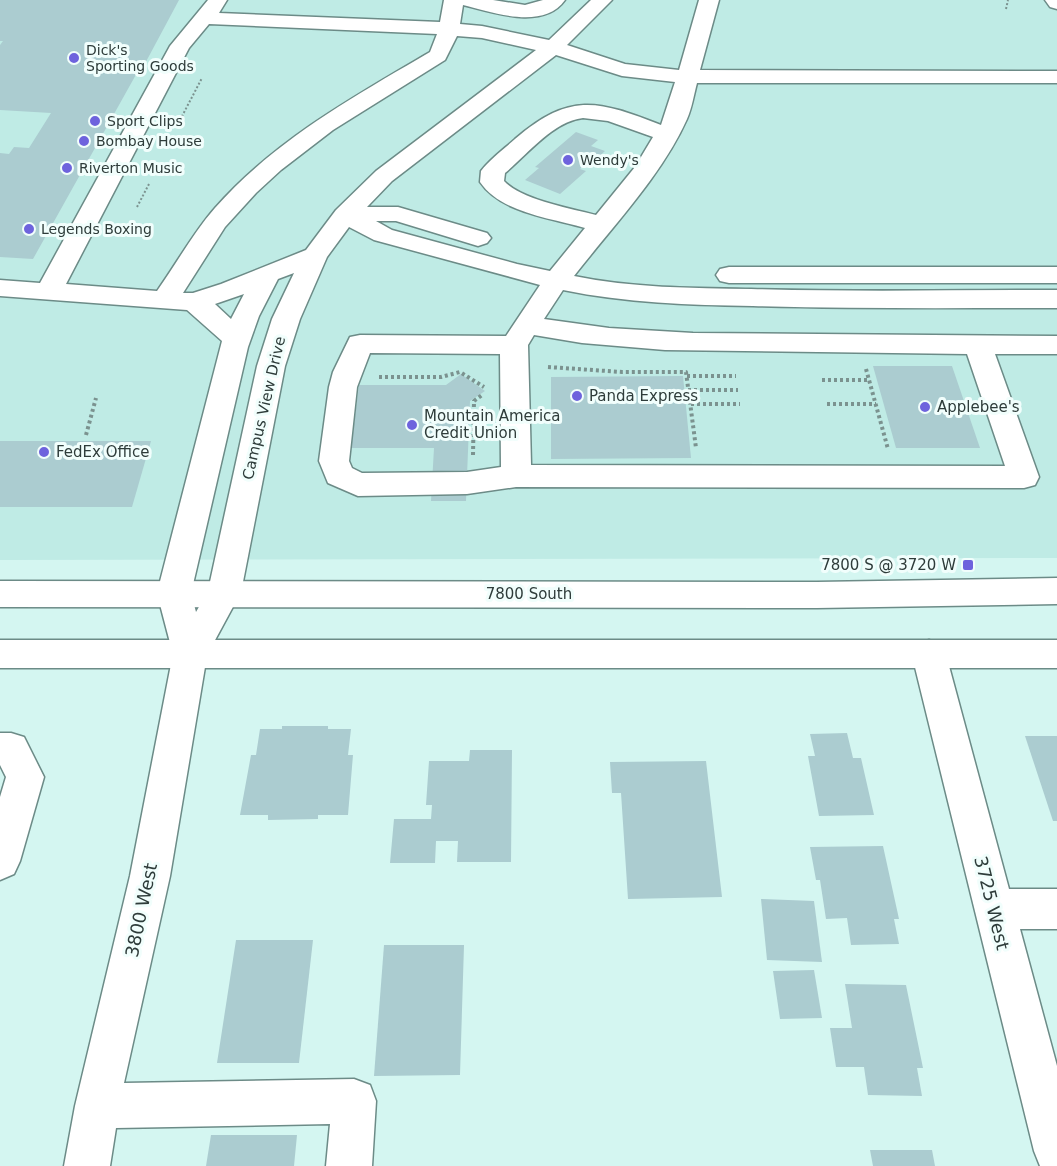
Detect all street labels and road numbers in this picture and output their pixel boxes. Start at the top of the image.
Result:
street label: Campus View Drive [239,335,289,481]
street label: 7800 South [486,585,572,603]
street label: 3725 West [970,854,1014,952]
street label: 3800 West [121,861,161,959]

